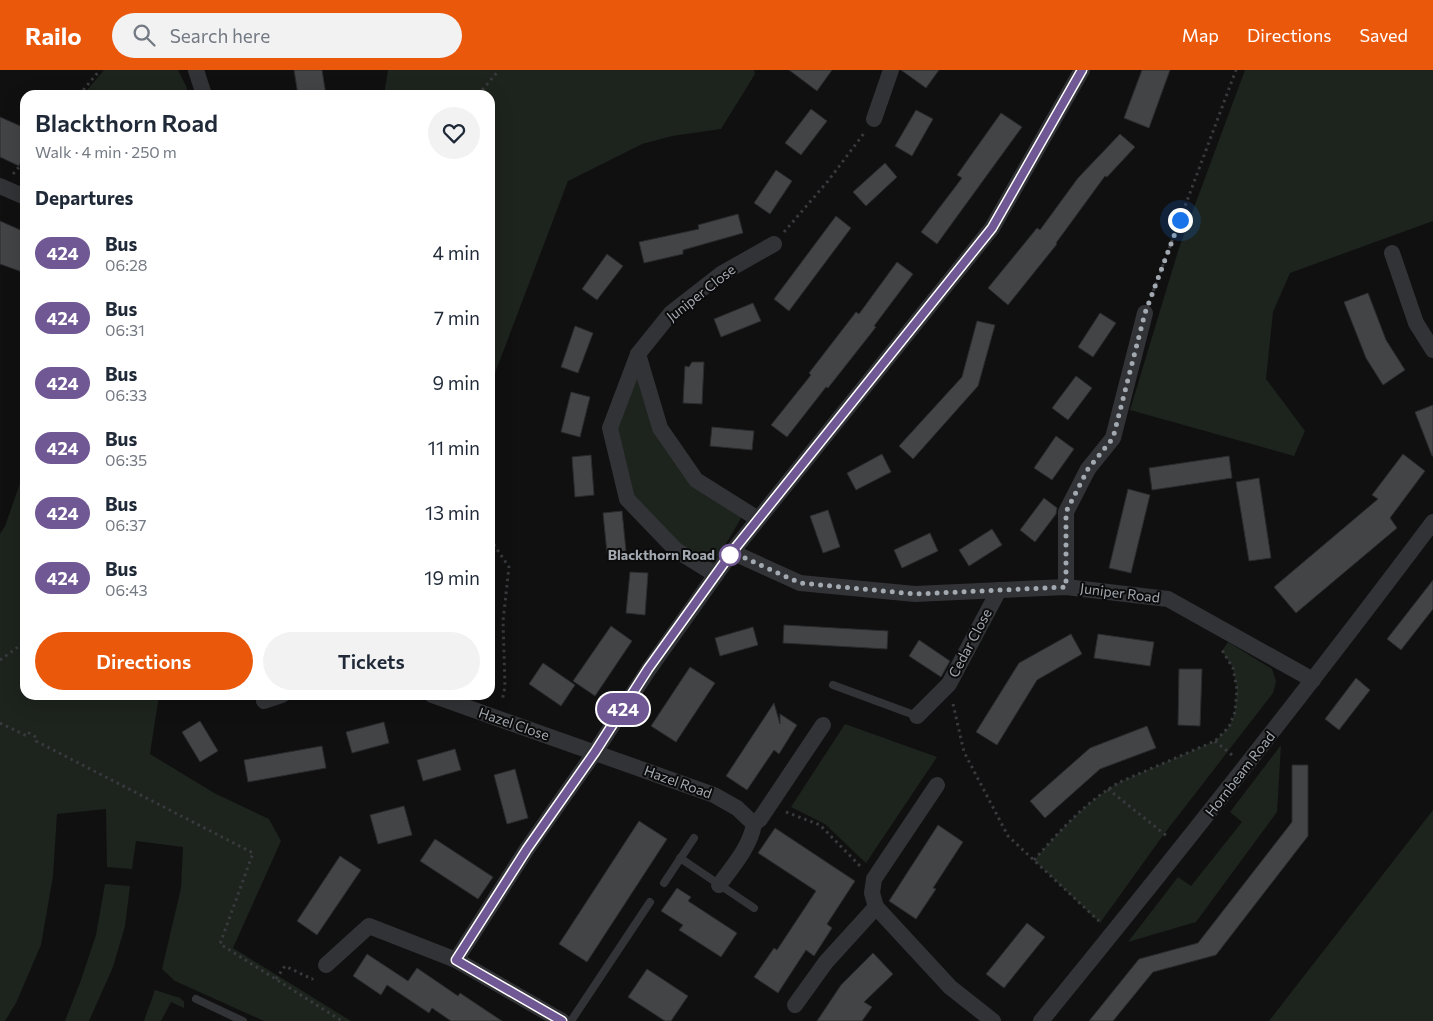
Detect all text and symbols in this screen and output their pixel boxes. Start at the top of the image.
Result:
search box [112,13,462,58]
text: Railo [25,21,82,50]
icon: search [130,21,158,49]
text: Search here [170,24,270,47]
text: Map [1182,24,1219,46]
text: Directions [1247,24,1331,46]
text: Saved [1359,24,1408,46]
button: heart [428,107,480,159]
text: Blackthorn Road [35,108,218,137]
text: Walk · 4 min · 250 m [35,142,177,161]
text: Departures [35,186,133,209]
your location [1168,208,1193,233]
text: Bus [105,232,137,255]
text: 4 min [433,241,480,264]
text: 424 [47,242,78,264]
text: 06:28 [105,255,147,274]
street label: Juniper Close [663,260,738,325]
text: Bus [105,297,137,320]
text: 7 min [434,306,480,329]
text: 424 [47,307,78,329]
text: 06:31 [105,320,145,339]
text: Bus [105,362,137,385]
text: 9 min [432,371,480,394]
text: 424 [47,372,78,394]
text: 06:33 [105,385,147,404]
text: Bus [105,427,137,450]
text: 11 min [428,436,480,459]
text: 424 [47,437,78,459]
text: 06:35 [105,450,147,469]
text: Bus [105,492,137,515]
text: 13 min [425,501,480,524]
text: 424 [47,502,78,524]
text: 06:37 [105,515,146,534]
marker: Blackthorn Road [719,544,741,566]
place label: Blackthorn Road [608,546,715,563]
text: Bus [105,557,137,580]
text: 19 min [424,566,480,589]
text: 424 [47,567,78,589]
street label: Juniper Road [1079,579,1161,606]
text: 06:43 [105,580,148,599]
street label: Cedar Close [944,605,995,680]
button: Directions [35,632,253,690]
button: Tickets [263,632,480,690]
line badge: 424 [594,693,652,725]
text: 424 [607,698,639,720]
street label: Hazel Close [477,704,552,744]
street label: Hornbeam Road [1201,728,1278,820]
street label: Hazel Road [642,761,714,802]

